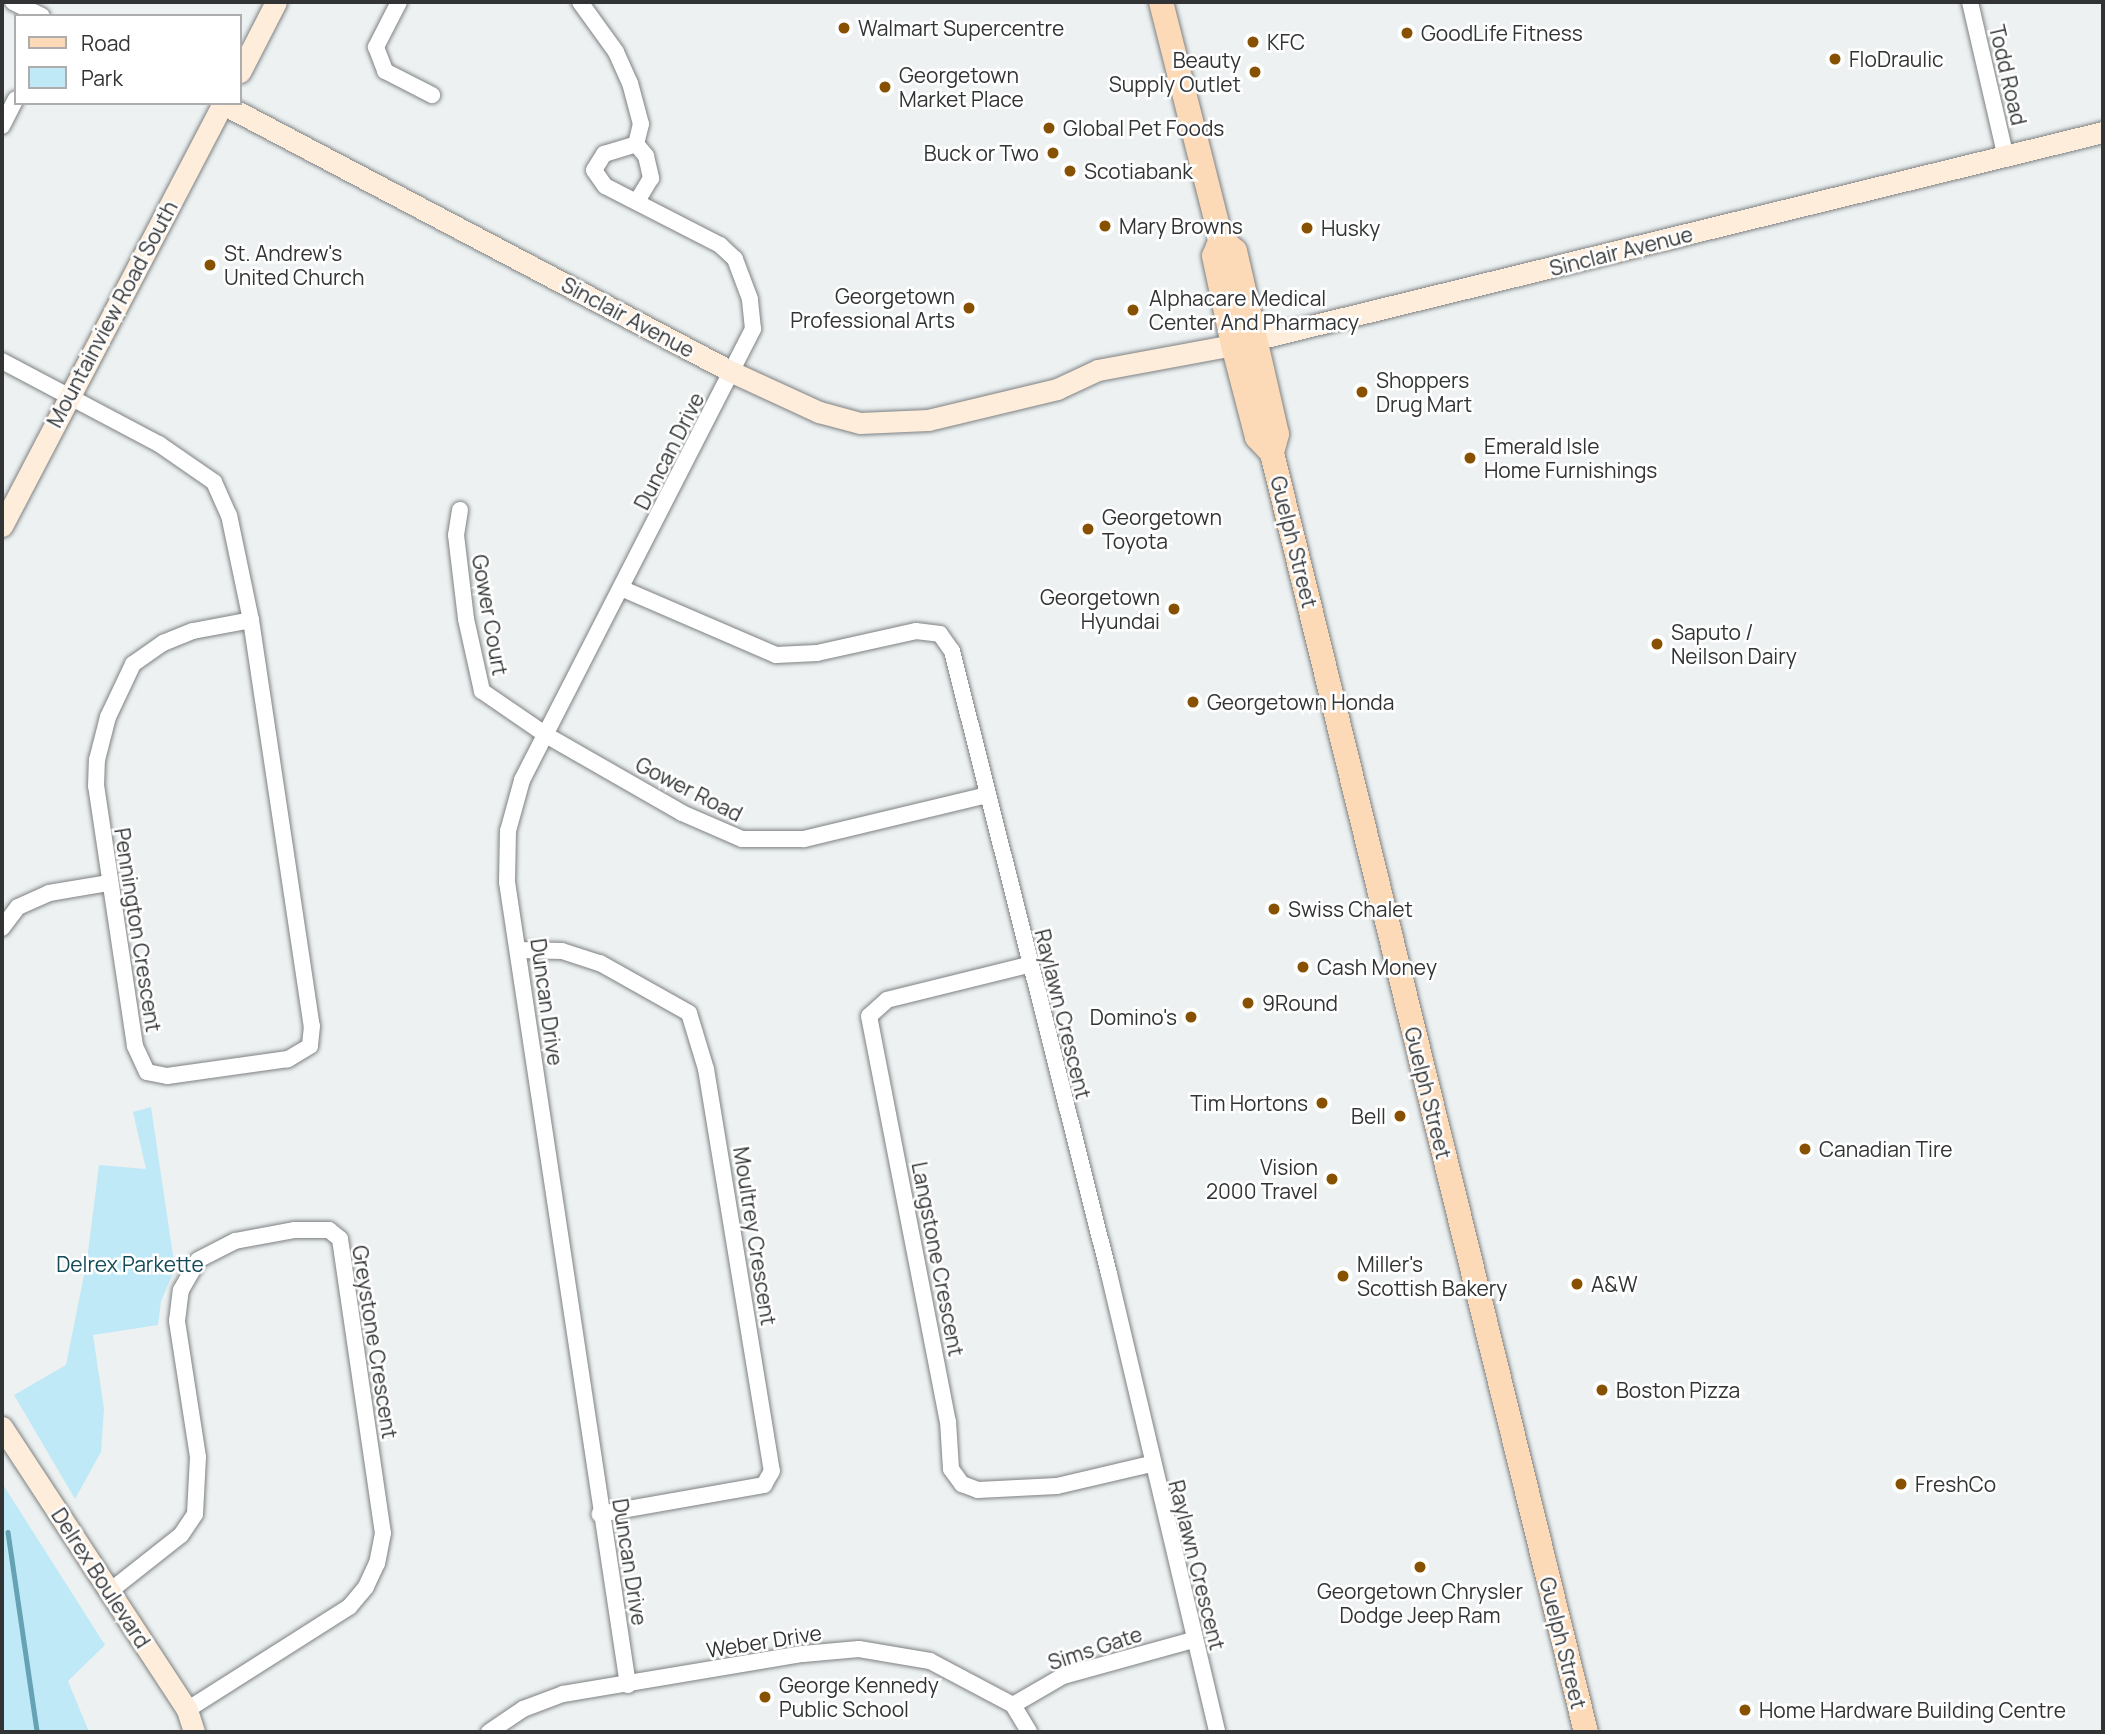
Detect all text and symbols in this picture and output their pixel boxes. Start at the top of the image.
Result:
legend [14,14,242,105]
place label: Walmart Supercentre [858,15,1064,41]
marker: Walmart Supercentre [836,20,852,36]
place label: GoodLife Fitness [1421,20,1583,46]
street label: Todd Road [1984,22,2032,128]
marker: GoodLife Fitness [1399,25,1415,41]
text: Road [81,29,131,57]
place label: KFC [1267,29,1305,55]
marker: KFC [1245,34,1261,50]
place label: FloDraulic [1849,46,1944,72]
place label: Beauty Supply Outlet [1109,47,1241,97]
marker: FloDraulic [1827,51,1843,67]
place label: Georgetown Market Place [899,62,1024,112]
text: Park [81,64,123,92]
marker: Beauty Supply Outlet [1247,64,1263,80]
marker: Georgetown Market Place [877,79,893,95]
place label: Global Pet Foods [1063,115,1224,141]
marker: Global Pet Foods [1041,120,1057,136]
place label: Buck or Two [924,140,1039,166]
marker: Buck or Two [1045,145,1061,161]
place label: Scotiabank [1084,158,1193,184]
marker: Scotiabank [1062,163,1078,179]
street label: Mountainview Road South [42,196,182,432]
place label: Mary Browns [1119,213,1243,239]
place label: Husky [1321,215,1380,241]
marker: Mary Browns [1097,218,1113,234]
marker: Husky [1299,220,1315,236]
street label: Sinclair Avenue [1547,221,1695,281]
place label: St. Andrew's United Church [224,240,364,290]
marker: St. Andrew's United Church [202,257,218,273]
street label: Sinclair Avenue [557,271,699,363]
place label: Georgetown Professional Arts [790,283,955,333]
place label: Alphacare Medical Center And Pharmacy [1149,285,1359,335]
marker: Georgetown Professional Arts [961,300,977,316]
marker: Alphacare Medical Center And Pharmacy [1123,300,1143,320]
place label: Shoppers Drug Mart [1376,367,1472,417]
marker: Shoppers Drug Mart [1354,384,1370,400]
street label: Duncan Drive [629,388,709,514]
place label: Emerald Isle Home Furnishings [1484,433,1657,483]
marker: Emerald Isle Home Furnishings [1462,450,1478,466]
street label: Guelph Street [1265,473,1323,611]
place label: Georgetown Toyota [1102,504,1222,554]
marker: Georgetown Toyota [1080,521,1096,537]
street label: Gower Court [467,553,513,677]
place label: Georgetown Hyundai [1040,584,1160,634]
marker: Georgetown Hyundai [1166,601,1182,617]
place label: Saputo / Neilson Dairy [1671,619,1797,669]
marker: Saputo / Neilson Dairy [1649,636,1665,652]
place label: Georgetown Honda [1207,689,1394,715]
marker: Georgetown Honda [1185,694,1201,710]
street label: Gower Road [631,751,747,827]
street label: Pennington Crescent [109,826,167,1034]
place label: Swiss Chalet [1288,896,1413,922]
marker: Swiss Chalet [1266,901,1282,917]
street label: Raylawn Crescent [1030,926,1096,1102]
street label: Duncan Drive [526,937,568,1067]
place label: Cash Money [1317,954,1437,980]
marker: Cash Money [1295,959,1311,975]
place label: 9Round [1262,990,1338,1016]
marker: 9Round [1240,995,1256,1011]
place label: Domino's [1090,1004,1177,1030]
marker: Domino's [1183,1009,1199,1025]
street label: Guelph Street [1399,1024,1457,1162]
place label: Tim Hortons [1190,1090,1308,1116]
marker: Tim Hortons [1314,1095,1330,1111]
place label: Bell [1351,1103,1386,1129]
marker: Bell [1392,1108,1408,1124]
place label: Canadian Tire [1819,1136,1953,1162]
marker: Canadian Tire [1797,1141,1813,1157]
street label: Moultrey Crescent [728,1145,782,1327]
place label: Vision 2000 Travel [1206,1154,1318,1204]
street label: Langstone Crescent [907,1160,969,1358]
marker: Vision 2000 Travel [1324,1171,1340,1187]
street label: Greystone Crescent [347,1244,403,1440]
park label: Delrex Parkette [56,1251,204,1277]
place label: Miller's Scottish Bakery [1357,1251,1507,1301]
marker: Miller's Scottish Bakery [1335,1268,1351,1284]
place label: A&W [1591,1271,1638,1297]
marker: A&W [1569,1276,1585,1292]
place label: Boston Pizza [1616,1377,1740,1403]
marker: Boston Pizza [1594,1382,1610,1398]
place label: FreshCo [1915,1471,1996,1497]
marker: FreshCo [1893,1476,1909,1492]
street label: Raylawn Crescent [1164,1477,1230,1653]
street label: Duncan Drive [608,1497,652,1627]
street label: Delrex Boulevard [46,1503,156,1653]
marker: Georgetown Chrysler Dodge Jeep Ram [1412,1559,1428,1575]
street label: Guelph Street [1534,1574,1592,1712]
place label: Georgetown Chrysler Dodge Jeep Ram [1317,1578,1523,1628]
street label: Weber Drive [705,1619,823,1663]
street label: Sims Gate [1045,1621,1145,1675]
place label: George Kennedy Public School [779,1672,939,1722]
marker: George Kennedy Public School [757,1689,773,1705]
place label: Home Hardware Building Centre [1759,1697,2066,1723]
marker: Home Hardware Building Centre [1737,1702,1753,1718]

